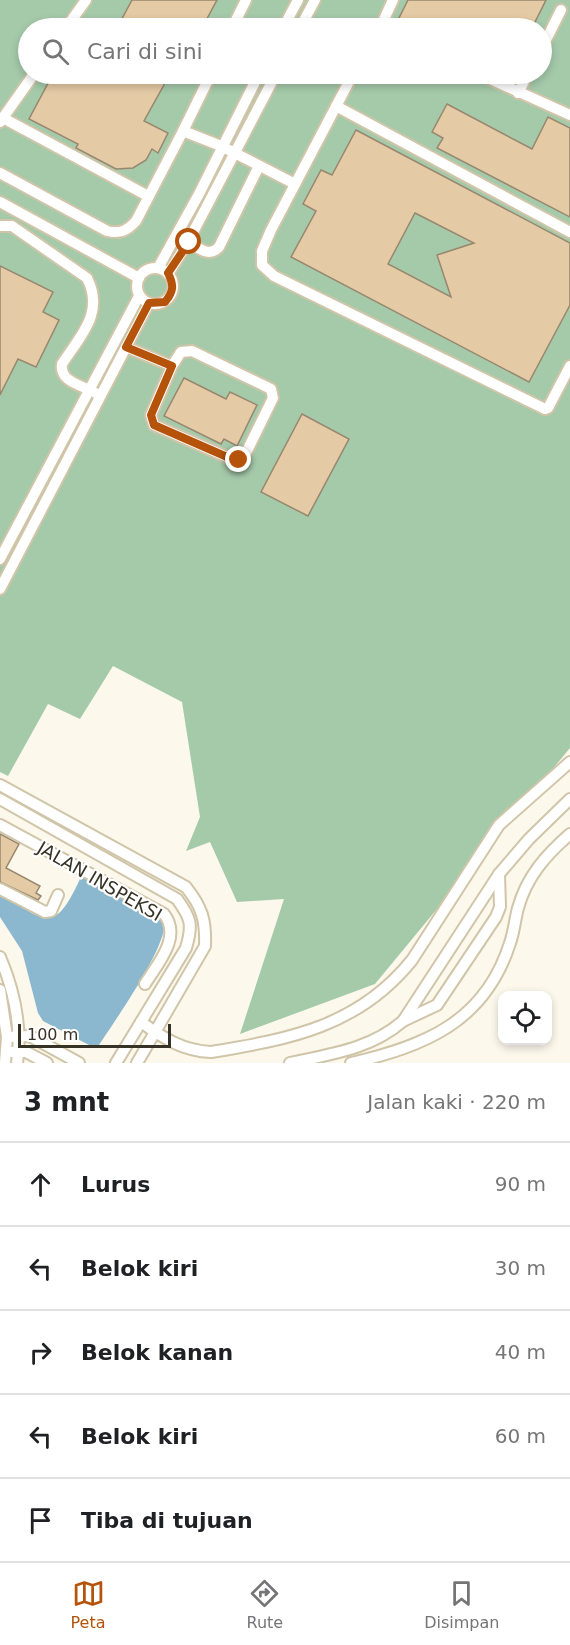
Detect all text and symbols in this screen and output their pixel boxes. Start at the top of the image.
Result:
search box [18,18,552,84]
icon: search [39,35,72,68]
text: Cari di sini [87,39,203,64]
route start [175,228,201,254]
route end [225,446,251,472]
street label: JALAN INSPEKSI [33,836,166,925]
map controls [498,991,552,1045]
button: locate [498,991,552,1045]
scale bar [18,1021,171,1048]
text: 100 m [27,1025,78,1044]
text: 3 mnt [24,1087,109,1117]
text: Jalan kaki · 220 m [367,1090,546,1114]
icon: ahead [24,1168,57,1201]
text: Lurus [81,1172,150,1197]
text: 90 m [495,1172,546,1196]
icon: left [24,1252,57,1285]
text: Belok kiri [81,1256,198,1281]
text: 30 m [495,1256,546,1280]
icon: right [24,1336,57,1369]
text: Belok kanan [81,1340,233,1365]
text: 40 m [495,1340,546,1364]
icon: left [24,1420,57,1453]
text: Belok kiri [81,1424,198,1449]
text: 60 m [495,1424,546,1448]
icon: arrive [24,1504,57,1537]
text: Tiba di tujuan [81,1508,253,1533]
tab: Peta [71,1577,106,1632]
tab: Rute [247,1577,283,1632]
tab: Disimpan [424,1577,499,1632]

